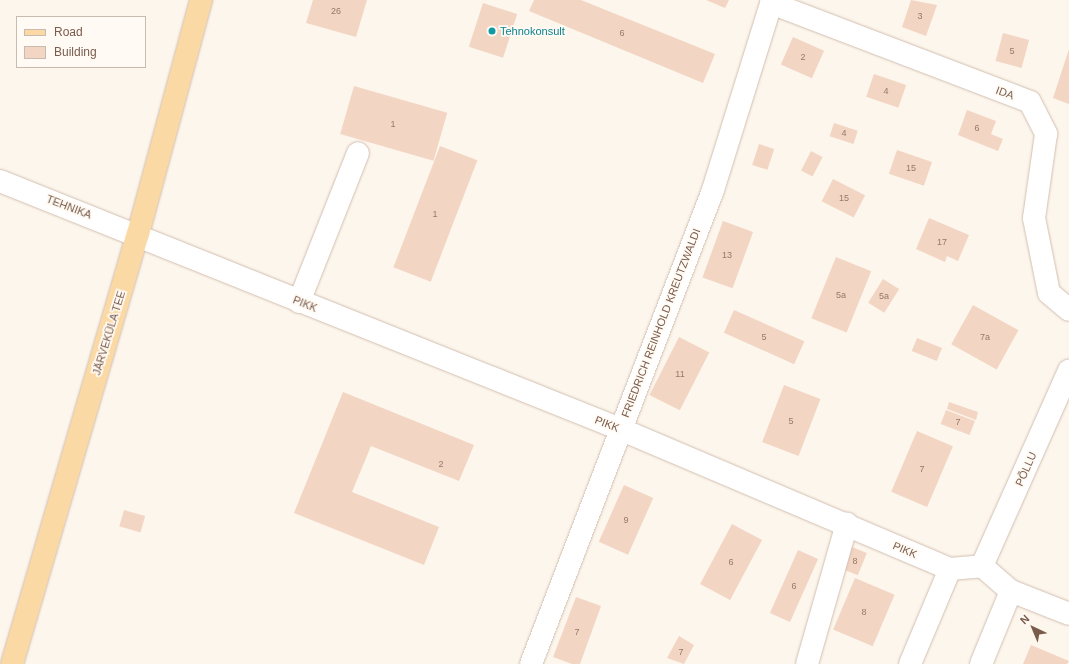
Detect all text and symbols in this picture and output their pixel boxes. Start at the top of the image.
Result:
house number: 26 [331,6,341,16]
house number: 3 [917,11,923,21]
legend [16,16,146,68]
place label: Tehnokonsult [500,24,565,38]
text: Road [54,25,83,39]
marker: Tehnokonsult [487,26,497,36]
house number: 6 [619,28,625,38]
text: Building [54,45,97,59]
house number: 5 [1009,46,1015,56]
house number: 2 [800,52,806,62]
street label: IDA [994,84,1016,102]
house number: 4 [883,86,889,96]
house number: 1 [390,119,396,129]
house number: 6 [974,123,980,133]
house number: 4 [841,128,847,138]
house number: 15 [906,163,916,173]
street label: TEHNIKA [44,192,94,222]
house number: 15 [839,193,849,203]
house number: 1 [432,209,438,219]
street label: FRIEDRICH REINHOLD KREUTZWALDI [619,227,703,419]
house number: 17 [937,237,947,247]
house number: 13 [722,250,732,260]
street label: JÄRVEKÜLA TEE [90,289,128,377]
house number: 5a [836,290,846,300]
house number: 5a [879,291,889,301]
street label: PIKK [291,293,319,315]
house number: 5 [761,332,767,342]
house number: 7a [980,332,990,342]
house number: 11 [675,369,685,379]
street label: PIKK [593,413,621,435]
house number: 5 [788,416,794,426]
house number: 7 [955,417,961,427]
street label: PÕLLU [1013,450,1039,488]
house number: 2 [438,459,444,469]
house number: 7 [919,464,925,474]
house number: 9 [623,515,629,525]
street label: PIKK [891,539,919,561]
house number: 8 [852,556,858,566]
house number: 6 [728,557,734,567]
house number: 6 [791,581,797,591]
house number: 8 [861,607,867,617]
north arrow [1013,608,1053,648]
text: N [1018,612,1032,626]
house number: 7 [574,627,580,637]
house number: 7 [678,647,684,657]

